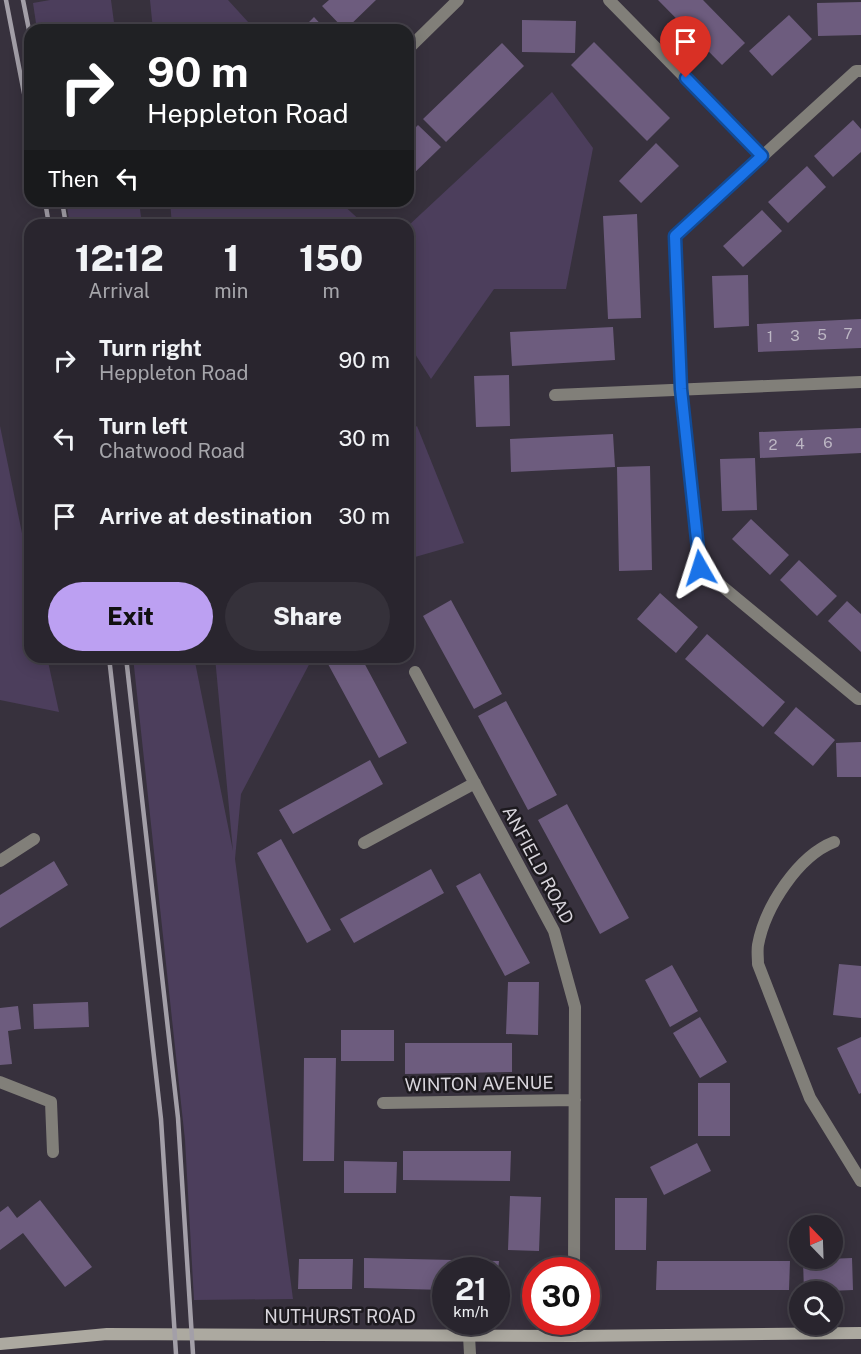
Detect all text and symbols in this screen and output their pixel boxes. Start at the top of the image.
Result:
pin [660,16,711,78]
icon: arrive [669,25,702,58]
text: 90 m [147,47,249,96]
icon: right [48,48,126,126]
text: Heppleton Road [147,97,349,129]
icon: left [111,162,144,195]
text: Then [48,166,99,192]
text: 12:12 [75,237,164,279]
text: 1 [223,237,239,279]
text: 150 [299,237,363,279]
text: Arrival [88,279,150,303]
text: min [214,279,248,303]
text: m [322,279,340,303]
house number: 7 [843,325,853,342]
house number: 5 [817,326,827,343]
house number: 3 [790,327,800,344]
house number: 1 [767,328,773,345]
text: Turn right [99,335,202,361]
icon: right [48,344,81,377]
text: 90 m [339,347,390,373]
text: Heppleton Road [99,361,248,385]
text: Turn left [99,413,188,439]
icon: left [48,422,81,455]
text: 30 m [338,425,390,451]
house number: 6 [823,434,833,451]
house number: 4 [795,435,805,452]
house number: 2 [769,436,778,453]
text: Chatwood Road [99,439,245,463]
icon: arrive [48,500,81,533]
text: Arrive at destination [99,503,312,529]
text: 30 m [338,503,390,529]
position arrow [668,536,732,600]
button: Exit [48,582,213,651]
button: Share [225,582,390,651]
street label: ANFIELD ROAD [499,802,578,927]
street label: WINTON AVENUE [404,1072,554,1095]
north arrow [789,1215,843,1269]
map controls [789,1215,843,1335]
speed limit sign: 30 [522,1257,600,1335]
text: 21 [455,1271,487,1307]
button: search [789,1281,843,1335]
text: km/h [453,1303,489,1320]
street label: NUTHURST ROAD [264,1306,416,1327]

